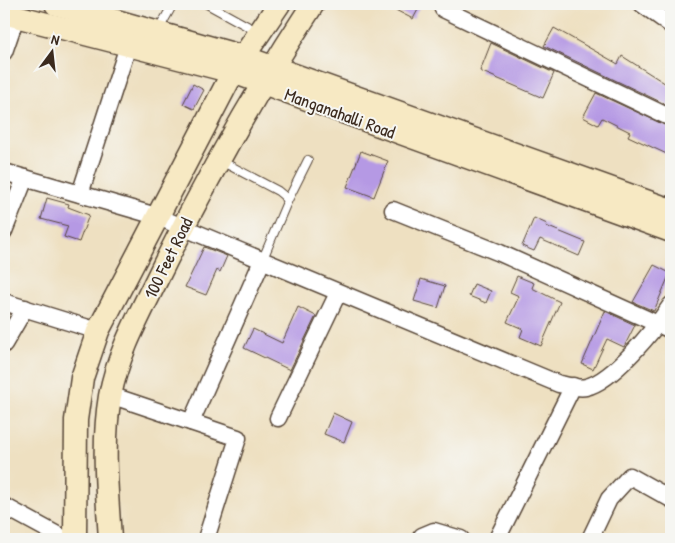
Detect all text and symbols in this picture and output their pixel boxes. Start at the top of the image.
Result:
north arrow [28,28,78,78]
text: N [49,29,62,49]
street label: Manganahalli Road [281,81,399,145]
street label: 100 Feet Road [138,213,198,303]

